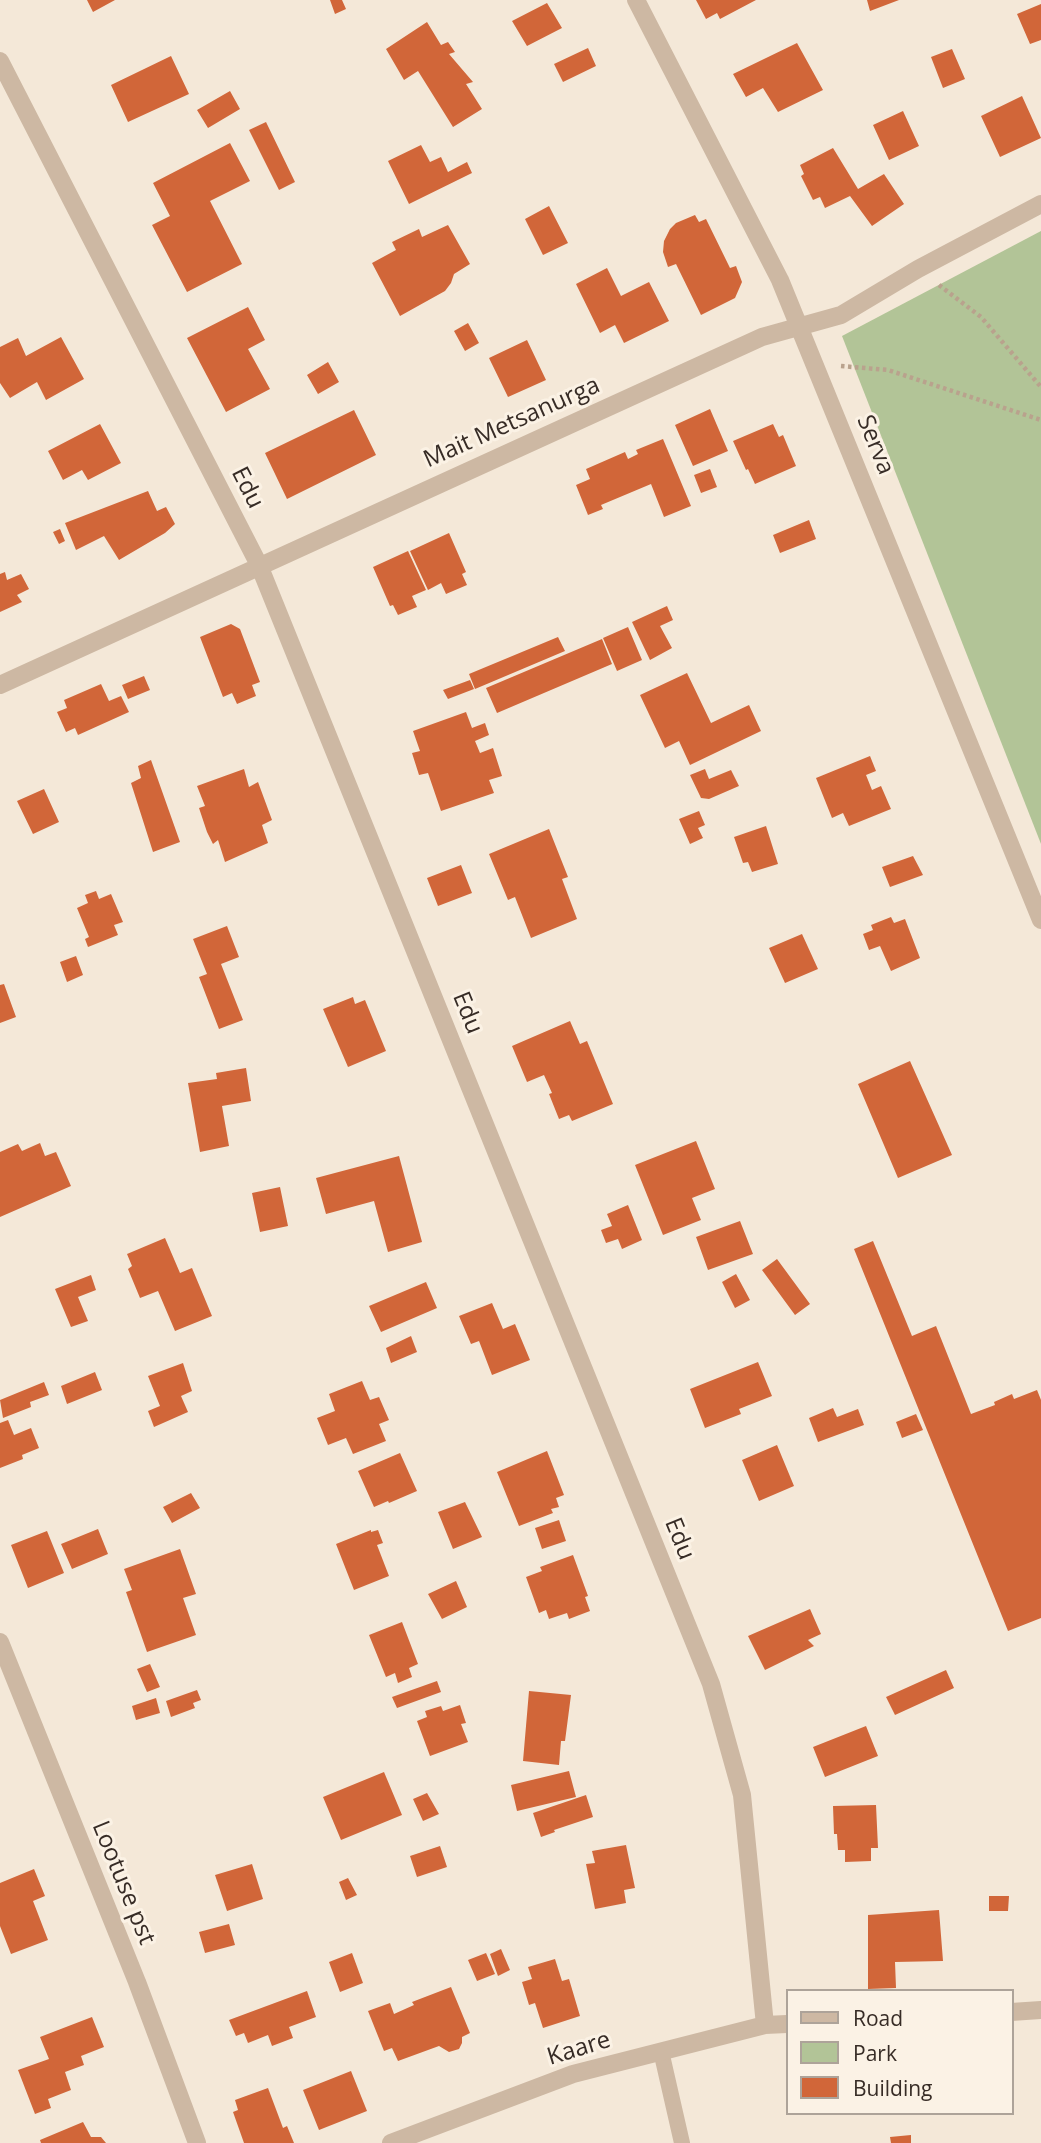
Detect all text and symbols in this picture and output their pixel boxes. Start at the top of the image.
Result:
street label: Mait Metsanurga [419,371,605,475]
street label: Serva [850,411,900,479]
street label: Edu [224,462,270,514]
street label: Edu [446,988,488,1038]
street label: Edu [658,1514,700,1564]
street label: Lootuse pst [85,1817,161,1949]
legend [786,1989,1013,2115]
text: Road [853,2004,903,2032]
street label: Kaare [544,2026,614,2072]
text: Park [853,2039,897,2067]
text: Building [853,2074,932,2102]

